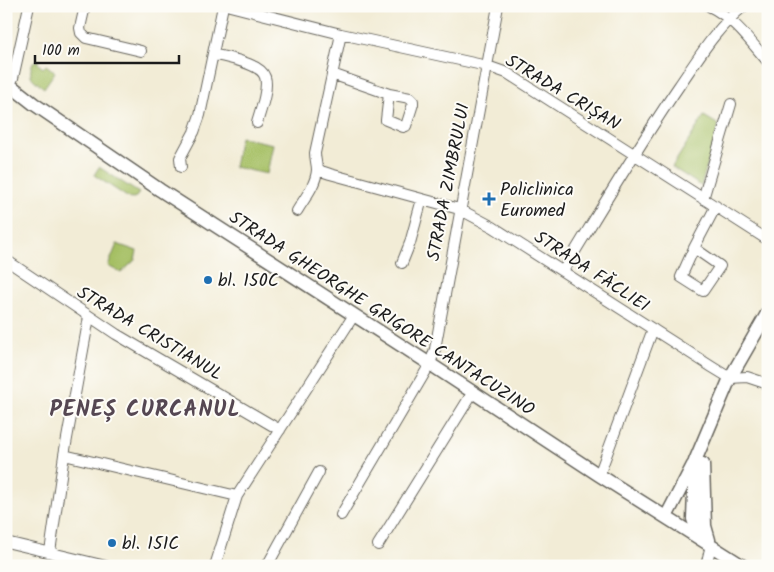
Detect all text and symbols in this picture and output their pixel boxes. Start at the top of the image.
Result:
scale bar [35,32,179,64]
text: 100 m [42,39,80,63]
street label: STRADA CRIȘAN [499,47,625,139]
street label: STRADA ZIMBRULUI [420,101,479,264]
place label: Policlinica Euromed [500,176,574,226]
marker: Policlinica Euromed [482,192,496,206]
street label: STRADA GHEORGHE GRIGORE CANTACUZINO [222,204,540,424]
street label: STRADA FĂCLIEI [527,224,655,321]
place label: bl. 150C [218,267,278,296]
marker: bl. 150C [202,274,214,286]
street label: STRADA CRISTIANUL [71,279,228,389]
district label: PENEȘ CURCANUL [50,393,240,428]
place label: bl. 151C [122,530,179,559]
marker: bl. 151C [106,537,118,549]

